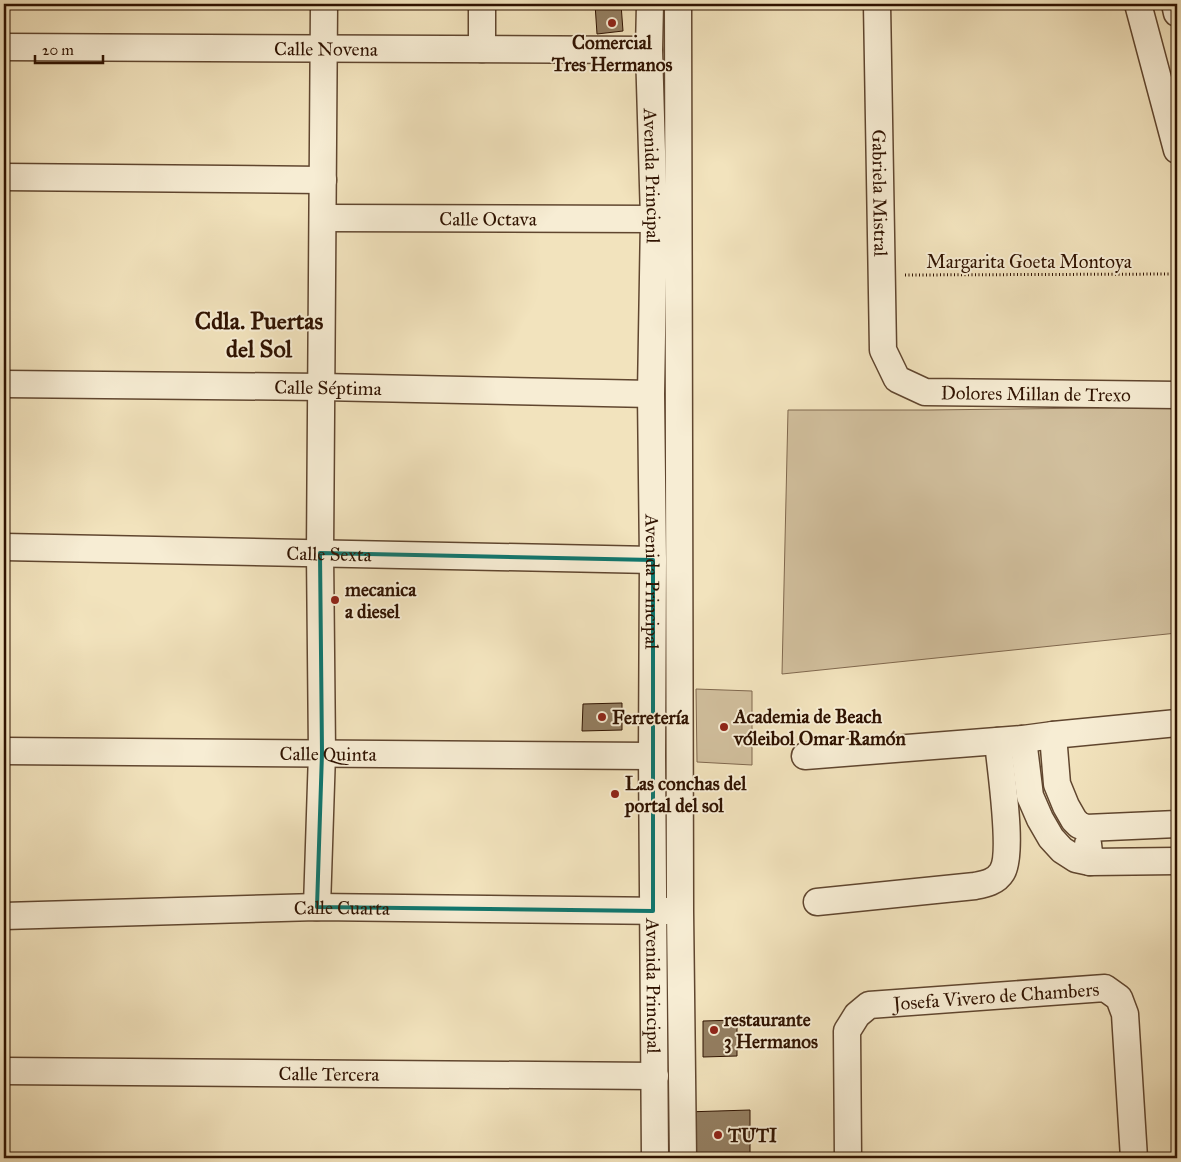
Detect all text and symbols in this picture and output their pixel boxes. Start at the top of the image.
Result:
marker: Comercial Tres Hermanos [606,17,618,29]
place label: Comercial Tres Hermanos [551,31,672,76]
scale bar [35,32,102,64]
street label: Calle Novena [274,37,379,60]
text: 20 m [42,41,74,59]
street label: Avenida Principal [639,107,666,245]
street label: Gabriela Mistral [868,129,893,258]
street label: Calle Octava [439,207,538,230]
street label: Margarita Goeta Montoya [926,250,1133,274]
district label: Cdla. Puertas del Sol [195,306,323,364]
street label: Calle Séptima [274,375,383,400]
street label: Dolores Millan de Trexo [941,381,1131,406]
street label: Avenida Principal [641,513,665,650]
street label: Calle Sexta [286,541,373,566]
place label: mecanica a diesel [344,578,417,623]
marker: mecanica a diesel [329,594,341,606]
place label: Academia de Beach vóleibol Omar Ramón [732,705,907,750]
place label: Ferretería [612,706,690,729]
marker: Ferretería [596,711,608,723]
marker: Academia de Beach vóleibol Omar Ramón [718,721,730,733]
street label: Calle Quinta [279,742,378,765]
place label: Las conchas del portal del sol [624,772,747,818]
marker: Las conchas del portal del sol [609,788,621,800]
street label: Calle Cuarta [293,895,391,919]
street label: Avenida Principal [642,917,666,1054]
street label: Josefa Vivero de Chambers [890,977,1100,1016]
place label: restaurante 3 Hermanos [723,1008,818,1054]
marker: restaurante 3 Hermanos [708,1024,720,1036]
street label: Calle Tercera [279,1062,380,1085]
place label: TUTI [727,1124,777,1147]
marker: TUTI [712,1129,724,1141]

